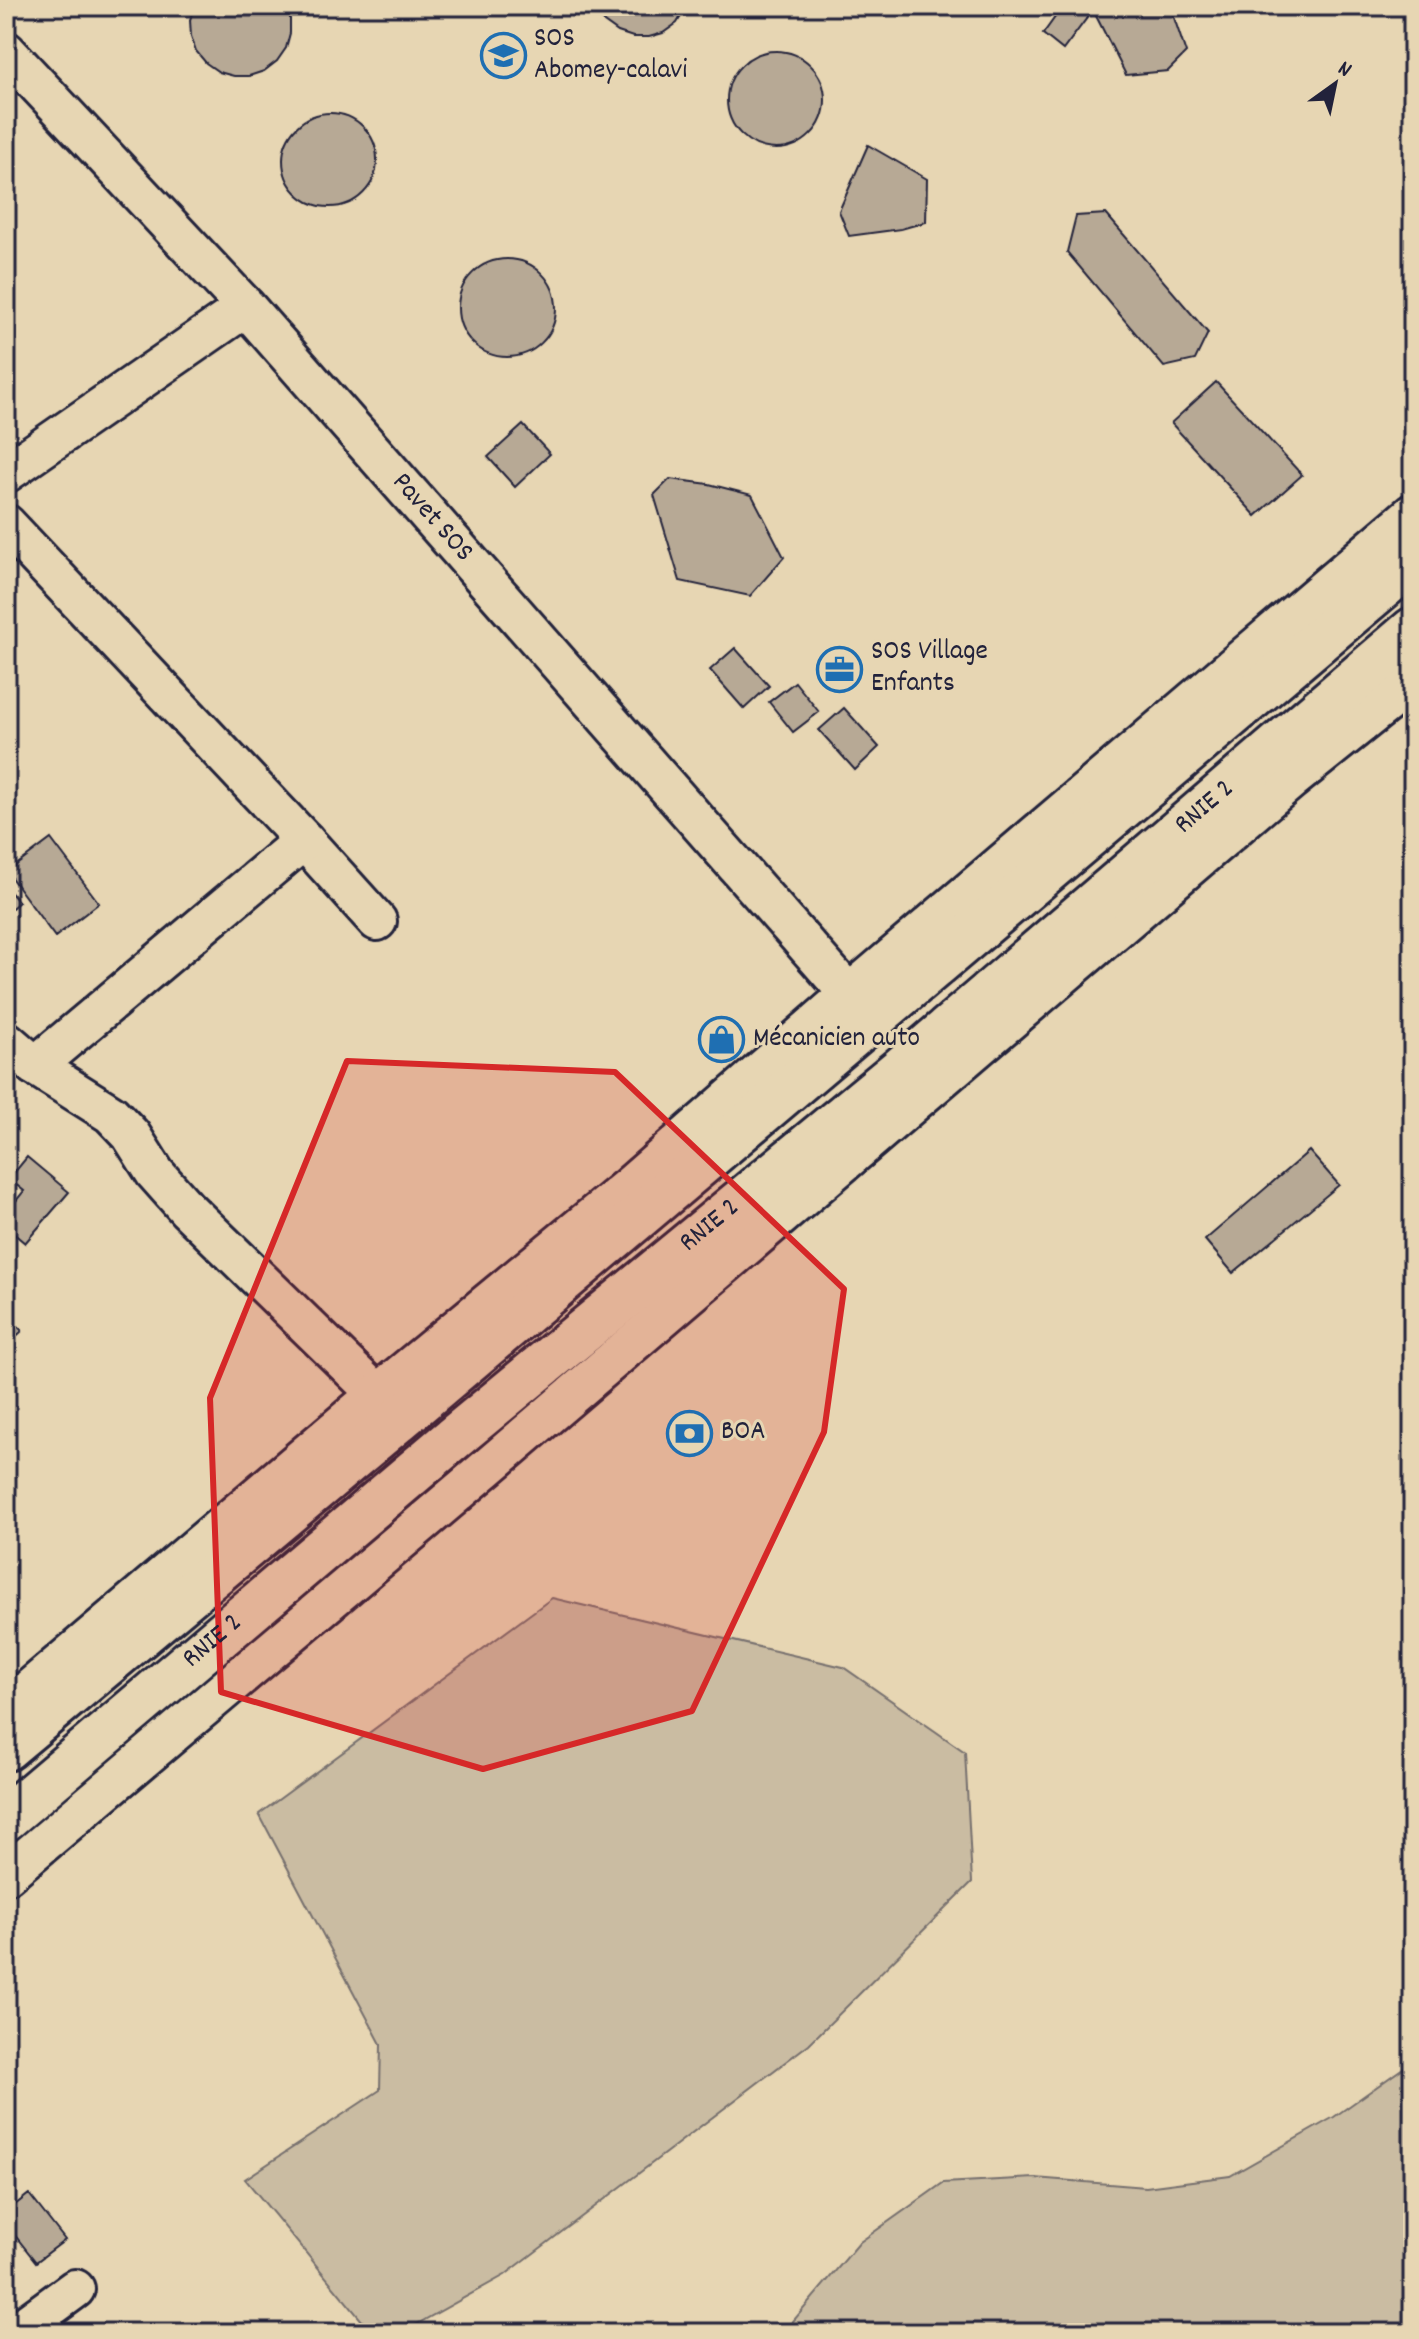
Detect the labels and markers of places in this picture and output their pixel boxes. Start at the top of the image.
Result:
place label: SOS Abomey-calavi [534,20,687,92]
school or university icon: SOS Abomey-calavi [479,32,527,80]
place label: SOS Village Enfants [871,633,988,705]
office icon: SOS Village Enfants [816,645,864,693]
shop icon: Mécanicien auto [698,1016,746,1064]
place label: Mécanicien auto [753,1020,920,1060]
bank icon: BOA [666,1409,714,1457]
place label: BOA [721,1413,766,1453]

